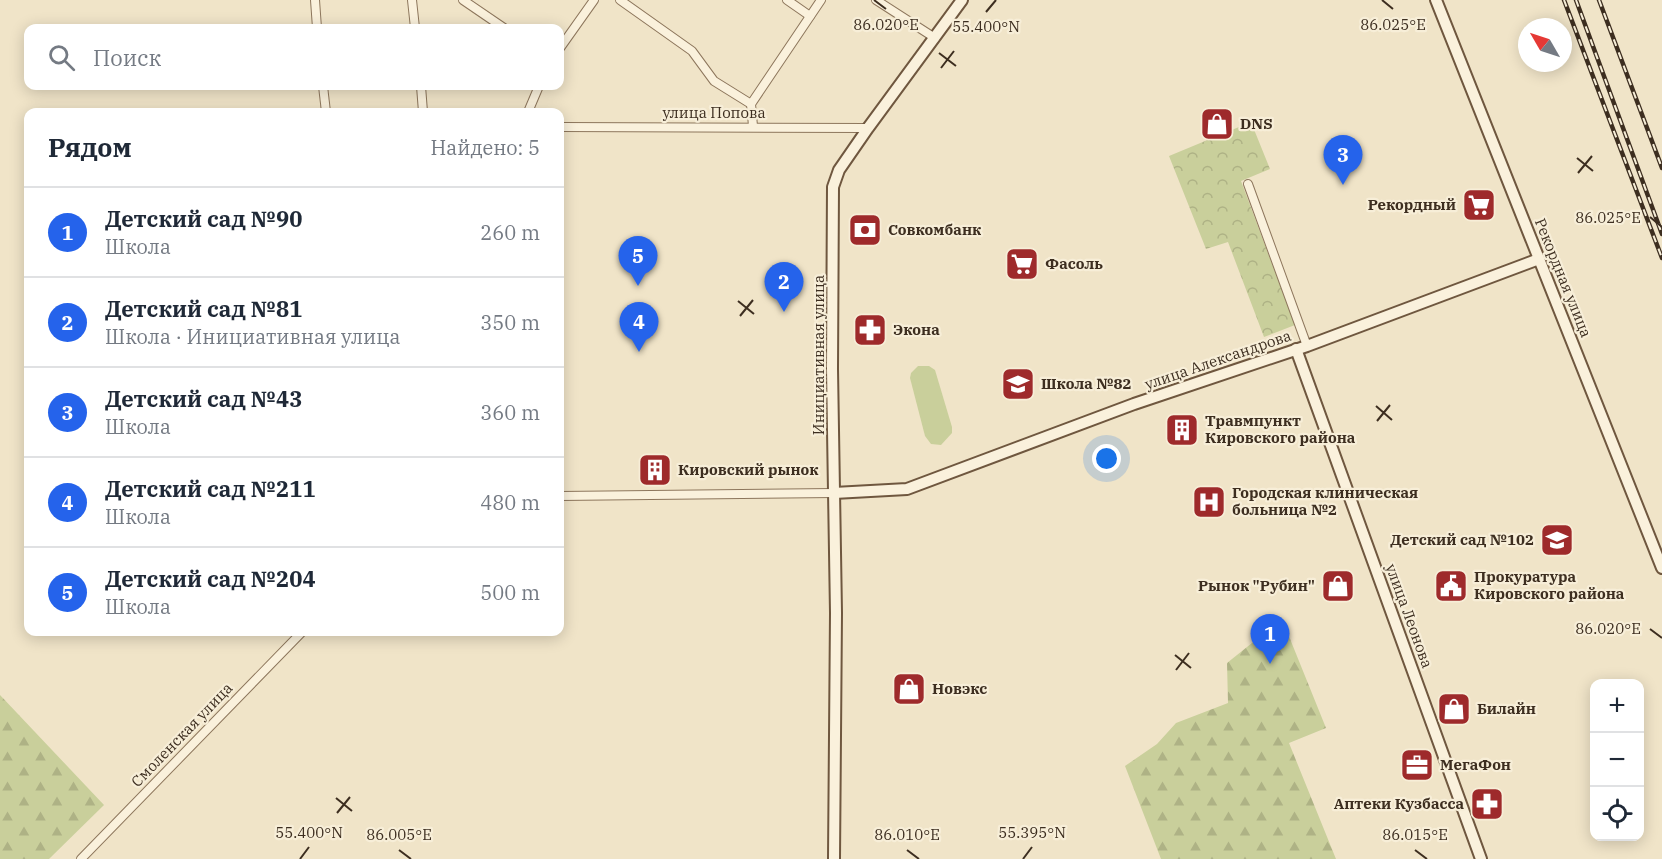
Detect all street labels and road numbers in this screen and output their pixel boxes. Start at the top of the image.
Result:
street label: улица Попова [662,103,766,122]
street label: Рекордная улица [1531,215,1596,340]
street label: Инициативная улица [809,275,828,435]
street label: улица Александрова [1142,326,1294,394]
street label: улица Леонова [1382,561,1437,671]
street label: Смоленская улица [127,679,236,791]

